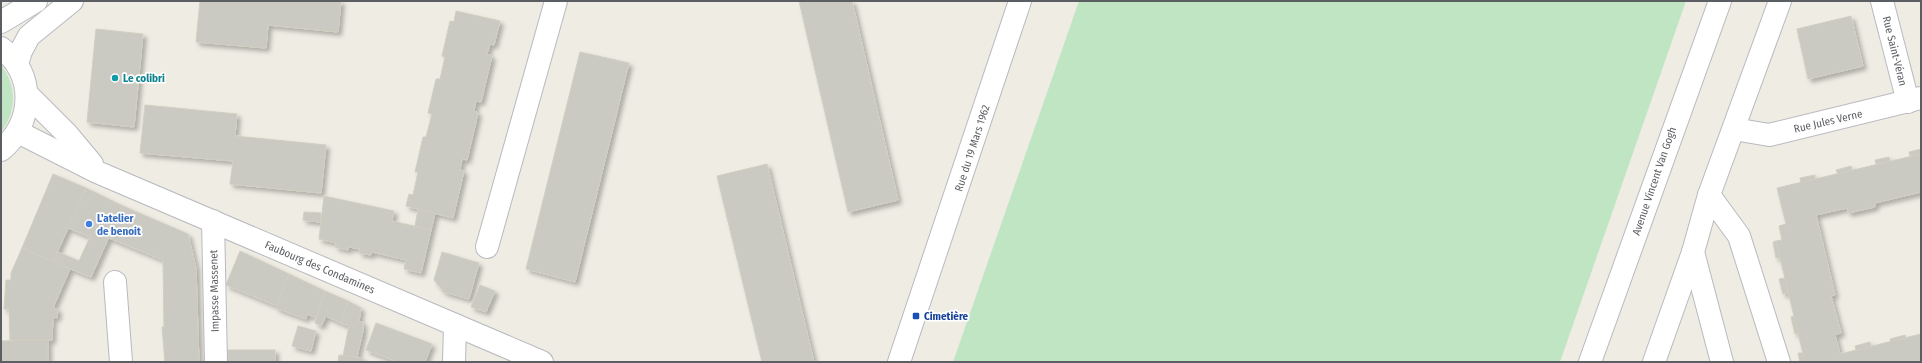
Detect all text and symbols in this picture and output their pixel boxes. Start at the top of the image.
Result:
street label: Rue Saint-Véran [1880,15,1909,87]
place label: Le colibri [123,72,165,85]
marker: Le colibri [110,73,120,83]
street label: Rue du 19 Mars 1962 [952,103,993,193]
street label: Rue Jules Verne [1793,107,1864,136]
street label: Avenue Vincent Van Gogh [1630,125,1679,237]
place label: L'atelier de benoit [97,212,141,238]
marker: L'atelier de benoit [84,219,94,229]
street label: Faubourg des Condamines [263,238,377,297]
street label: Impasse Massenet [207,249,222,332]
place label: Cimetière [924,310,969,323]
marker: Cimetière [911,311,921,321]

